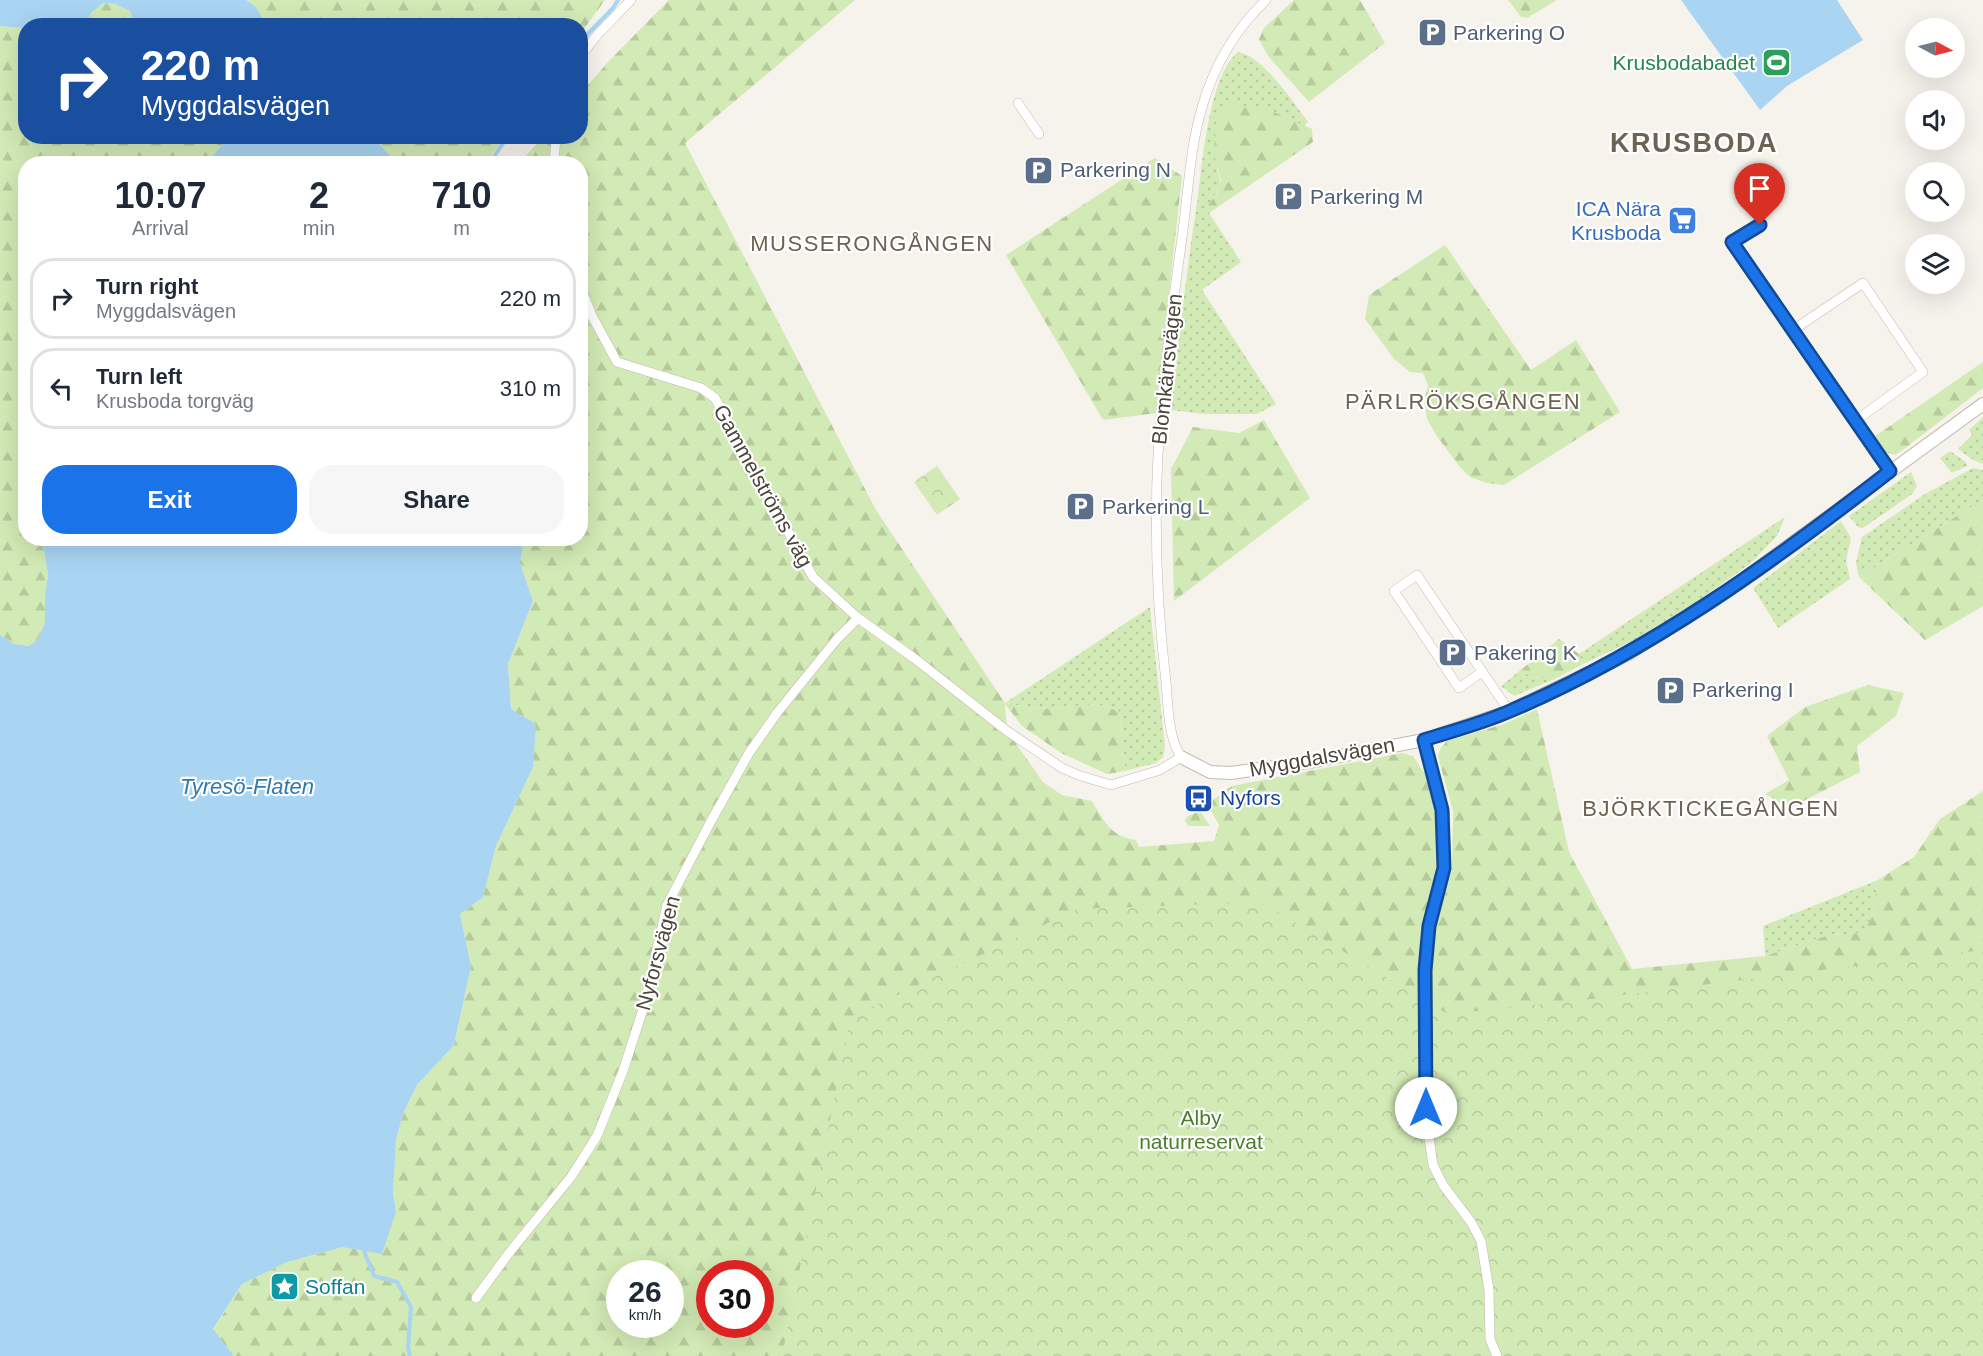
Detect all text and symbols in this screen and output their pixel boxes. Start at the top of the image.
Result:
parking icon: Parkering O [1416,17,1448,49]
north arrow [1905,18,1965,78]
map controls [1905,18,1965,294]
place label: Parkering O [1453,21,1565,44]
icon: right [42,42,120,120]
text: 220 m [141,42,260,89]
sports icon: Krusbodabadet [1760,47,1792,79]
place label: Krusbodabadet [1613,51,1755,74]
button: sound [1905,90,1965,150]
text: Myggdalsvägen [141,91,330,121]
district label: KRUSBODA [1610,128,1778,158]
parking icon: Parkering N [1023,154,1055,186]
place label: Parkering N [1060,158,1171,181]
button: search [1905,162,1965,222]
pin [1734,163,1785,225]
icon: arrive [1743,172,1776,205]
text: 10:07 [114,175,206,216]
text: 2 [309,175,329,216]
text: 710 [431,175,492,216]
parking icon: Parkering M [1273,181,1305,213]
place label: Parkering M [1310,185,1423,208]
place label: ICA Nära Krusboda [1571,197,1661,244]
supermarket icon: ICA Nära Krusboda [1666,205,1698,237]
text: Arrival [132,217,189,239]
text: min [303,217,335,239]
text: m [453,217,470,239]
district label: MUSSERONGÅNGEN [750,231,994,256]
button: layers [1905,234,1965,294]
text: Turn right [96,274,198,299]
icon: right [45,282,78,315]
text: 220 m [500,286,561,311]
street label: Blomkärrsvägen [1147,292,1186,446]
text: Myggdalsvägen [96,300,236,322]
text: Turn left [96,364,182,389]
icon: left [45,372,78,405]
text: 310 m [500,376,561,401]
district label: PÄRLRÖKSGÅNGEN [1345,389,1581,414]
text: Krusboda torgväg [96,390,254,412]
street label: Gammelströms väg [709,401,818,571]
button: Exit [42,465,297,534]
button: Share [309,465,564,534]
parking icon: Parkering L [1065,491,1097,523]
place label: Parkering L [1102,495,1209,518]
parking icon: Pakering K [1437,637,1469,669]
place label: Pakering K [1474,641,1577,664]
parking icon: Parkering I [1655,674,1687,706]
place label: Parkering I [1692,678,1794,701]
street label: Myggdalsvägen [1247,732,1396,781]
water label: Tyresö-Flaten [180,774,314,799]
bus stop icon: Nyfors [1183,782,1215,814]
place label: Nyfors [1220,786,1281,809]
district label: BJÖRKTICKEGÅNGEN [1582,796,1840,821]
street label: Nyforsvägen [631,893,684,1013]
position arrow [1394,1076,1458,1140]
park label: Alby naturreservat [1139,1106,1263,1153]
speed limit sign: 30 [696,1260,774,1338]
place icon: Soffan [268,1271,300,1303]
place label: Soffan [305,1275,365,1298]
text: 26 [628,1275,662,1308]
text: km/h [629,1306,661,1323]

